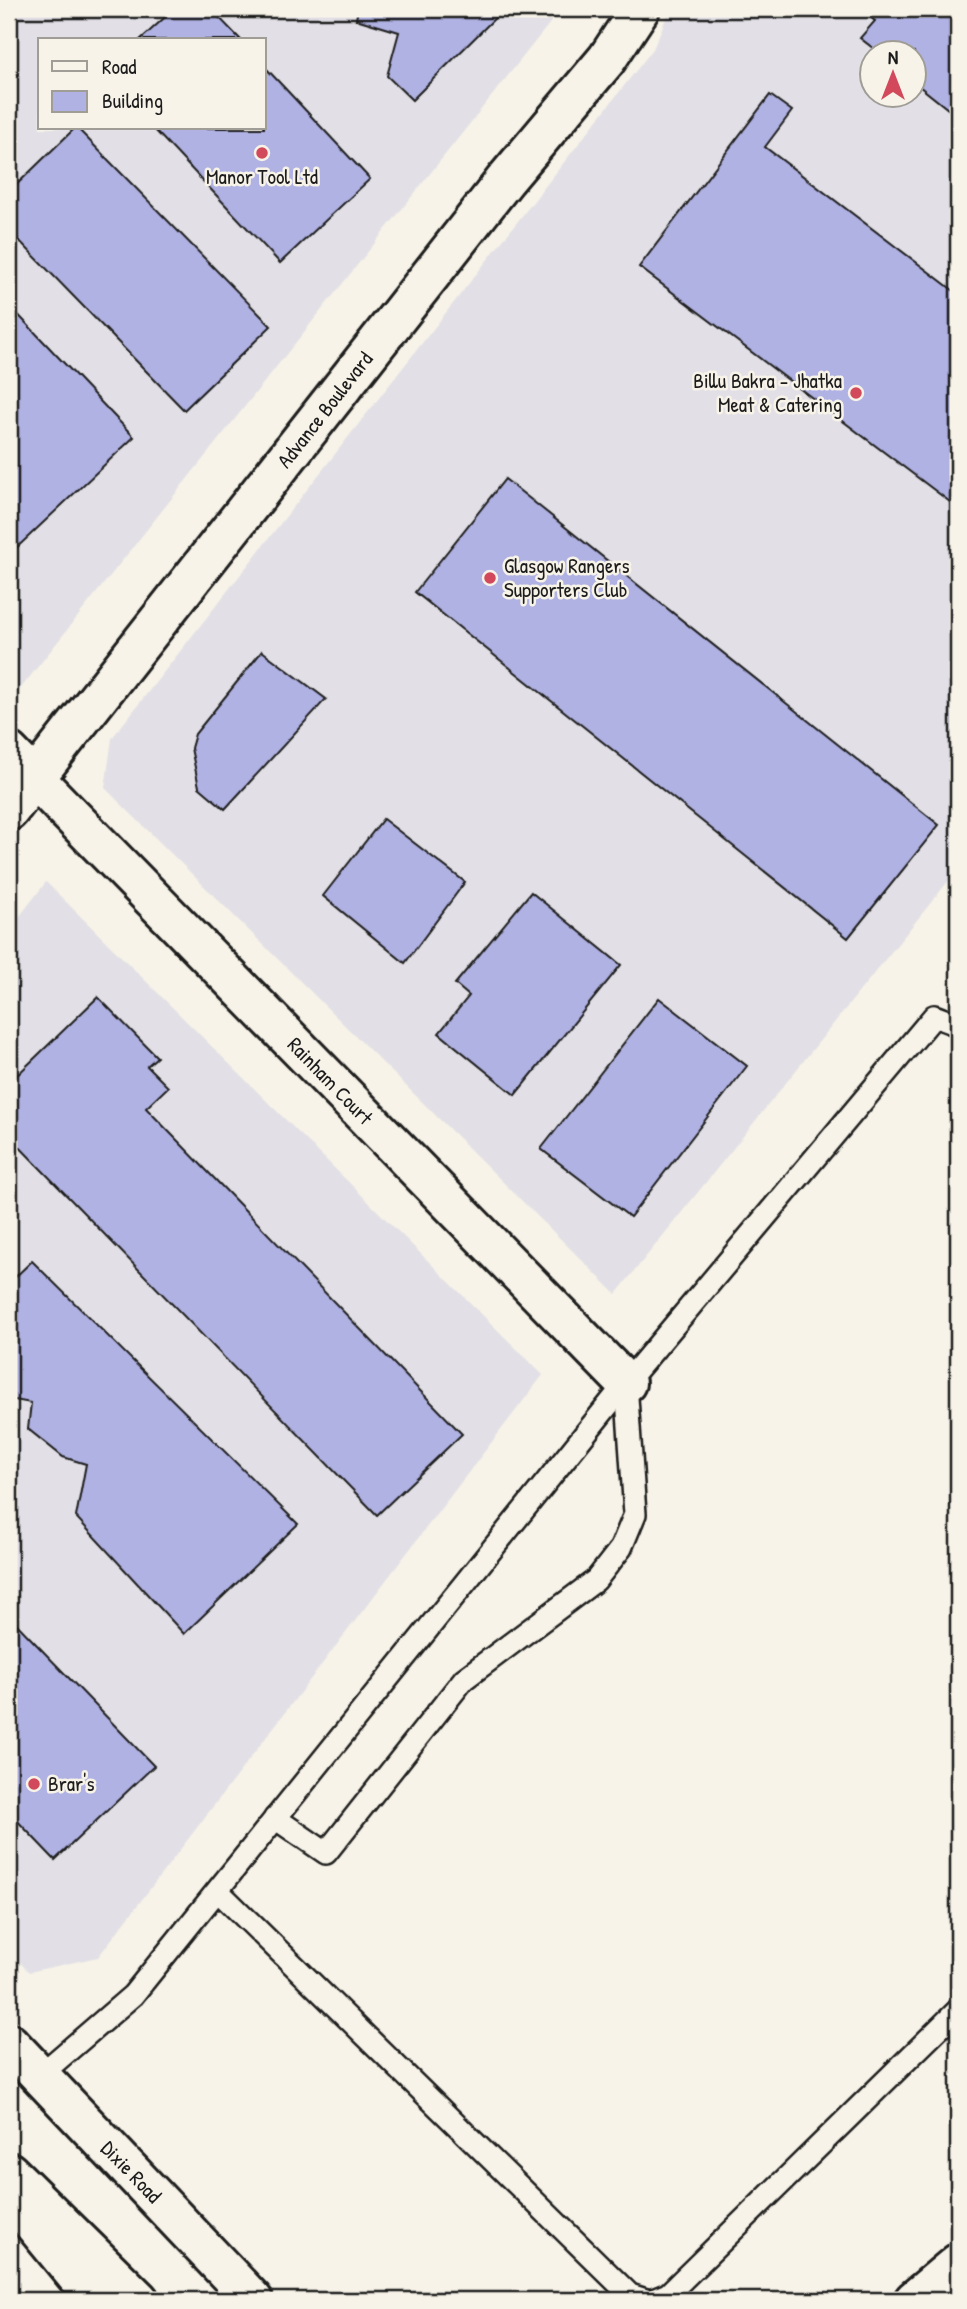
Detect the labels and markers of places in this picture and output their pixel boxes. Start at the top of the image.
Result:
marker: Manor Tool Ltd [254,145,270,161]
place label: Manor Tool Ltd [206,162,318,191]
place label: Billu Bakra - Jhatka Meat & Catering [693,366,842,419]
marker: Billu Bakra - Jhatka Meat & Catering [848,385,864,401]
place label: Glasgow Rangers Supporters Club [504,551,629,604]
marker: Glasgow Rangers Supporters Club [482,570,498,586]
place label: Brar's [48,1769,95,1798]
marker: Brar's [26,1776,42,1792]

